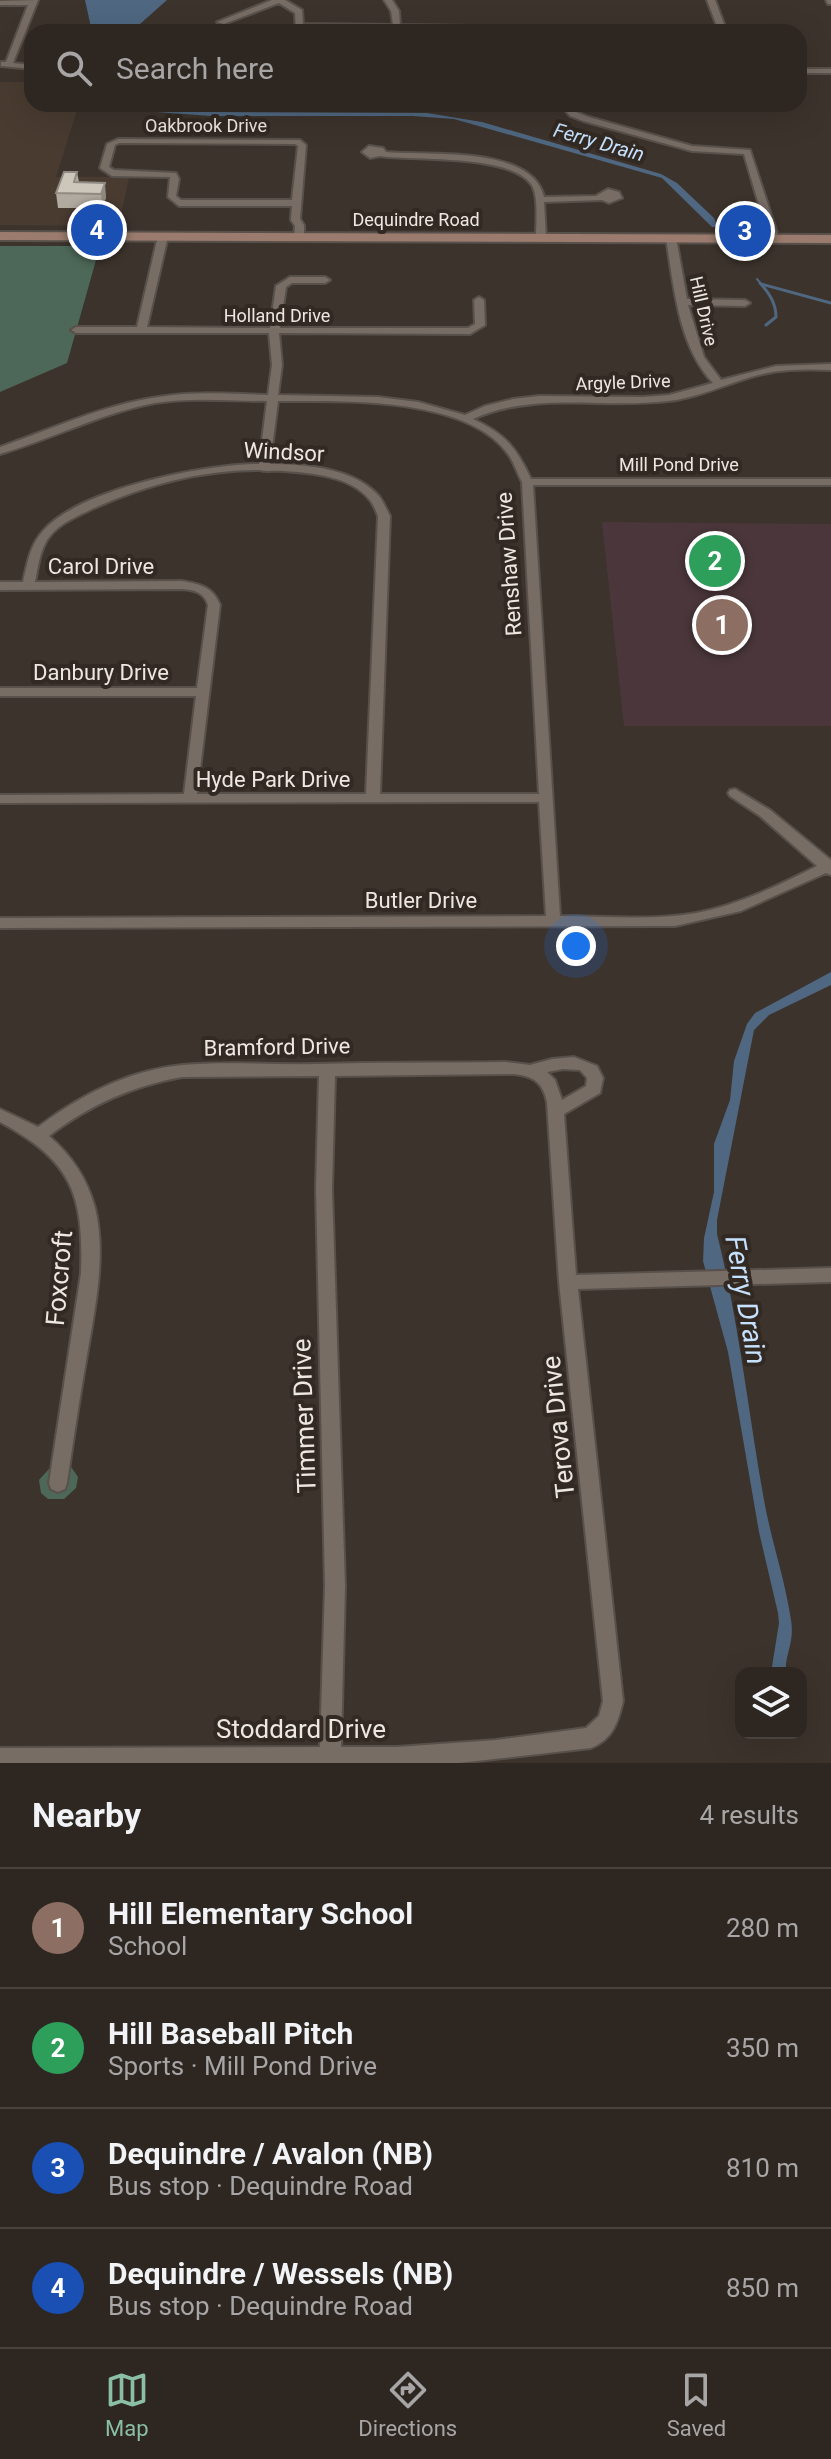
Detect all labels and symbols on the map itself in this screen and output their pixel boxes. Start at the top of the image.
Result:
street label: Oakbrook Drive [145,115,267,136]
water label: Ferry Drain [551,118,647,166]
pin: 4 [71,200,123,260]
pin: 3 [719,201,771,261]
street label: Dequindre Road [352,209,480,230]
street label: Hill Drive [686,274,722,348]
street label: Holland Drive [224,305,330,326]
street label: Argyle Drive [575,370,671,394]
street label: Windsor [243,437,326,467]
street label: Mill Pond Drive [619,454,739,475]
street label: Renshaw Drive [491,491,527,637]
pin: 2 [689,531,741,591]
street label: Carol Drive [48,554,154,579]
pin: 1 [696,595,748,655]
street label: Danbury Drive [33,660,169,685]
street label: Hyde Park Drive [196,767,350,792]
street label: Butler Drive [365,888,477,913]
your location [556,926,596,966]
street label: Bramford Drive [203,1033,351,1061]
street label: Foxcroft [40,1229,78,1327]
water label: Ferry Drain [718,1233,774,1367]
street label: Timmer Drive [286,1338,322,1494]
street label: Terova Drive [536,1354,580,1500]
street label: Stoddard Drive [216,1714,386,1744]

